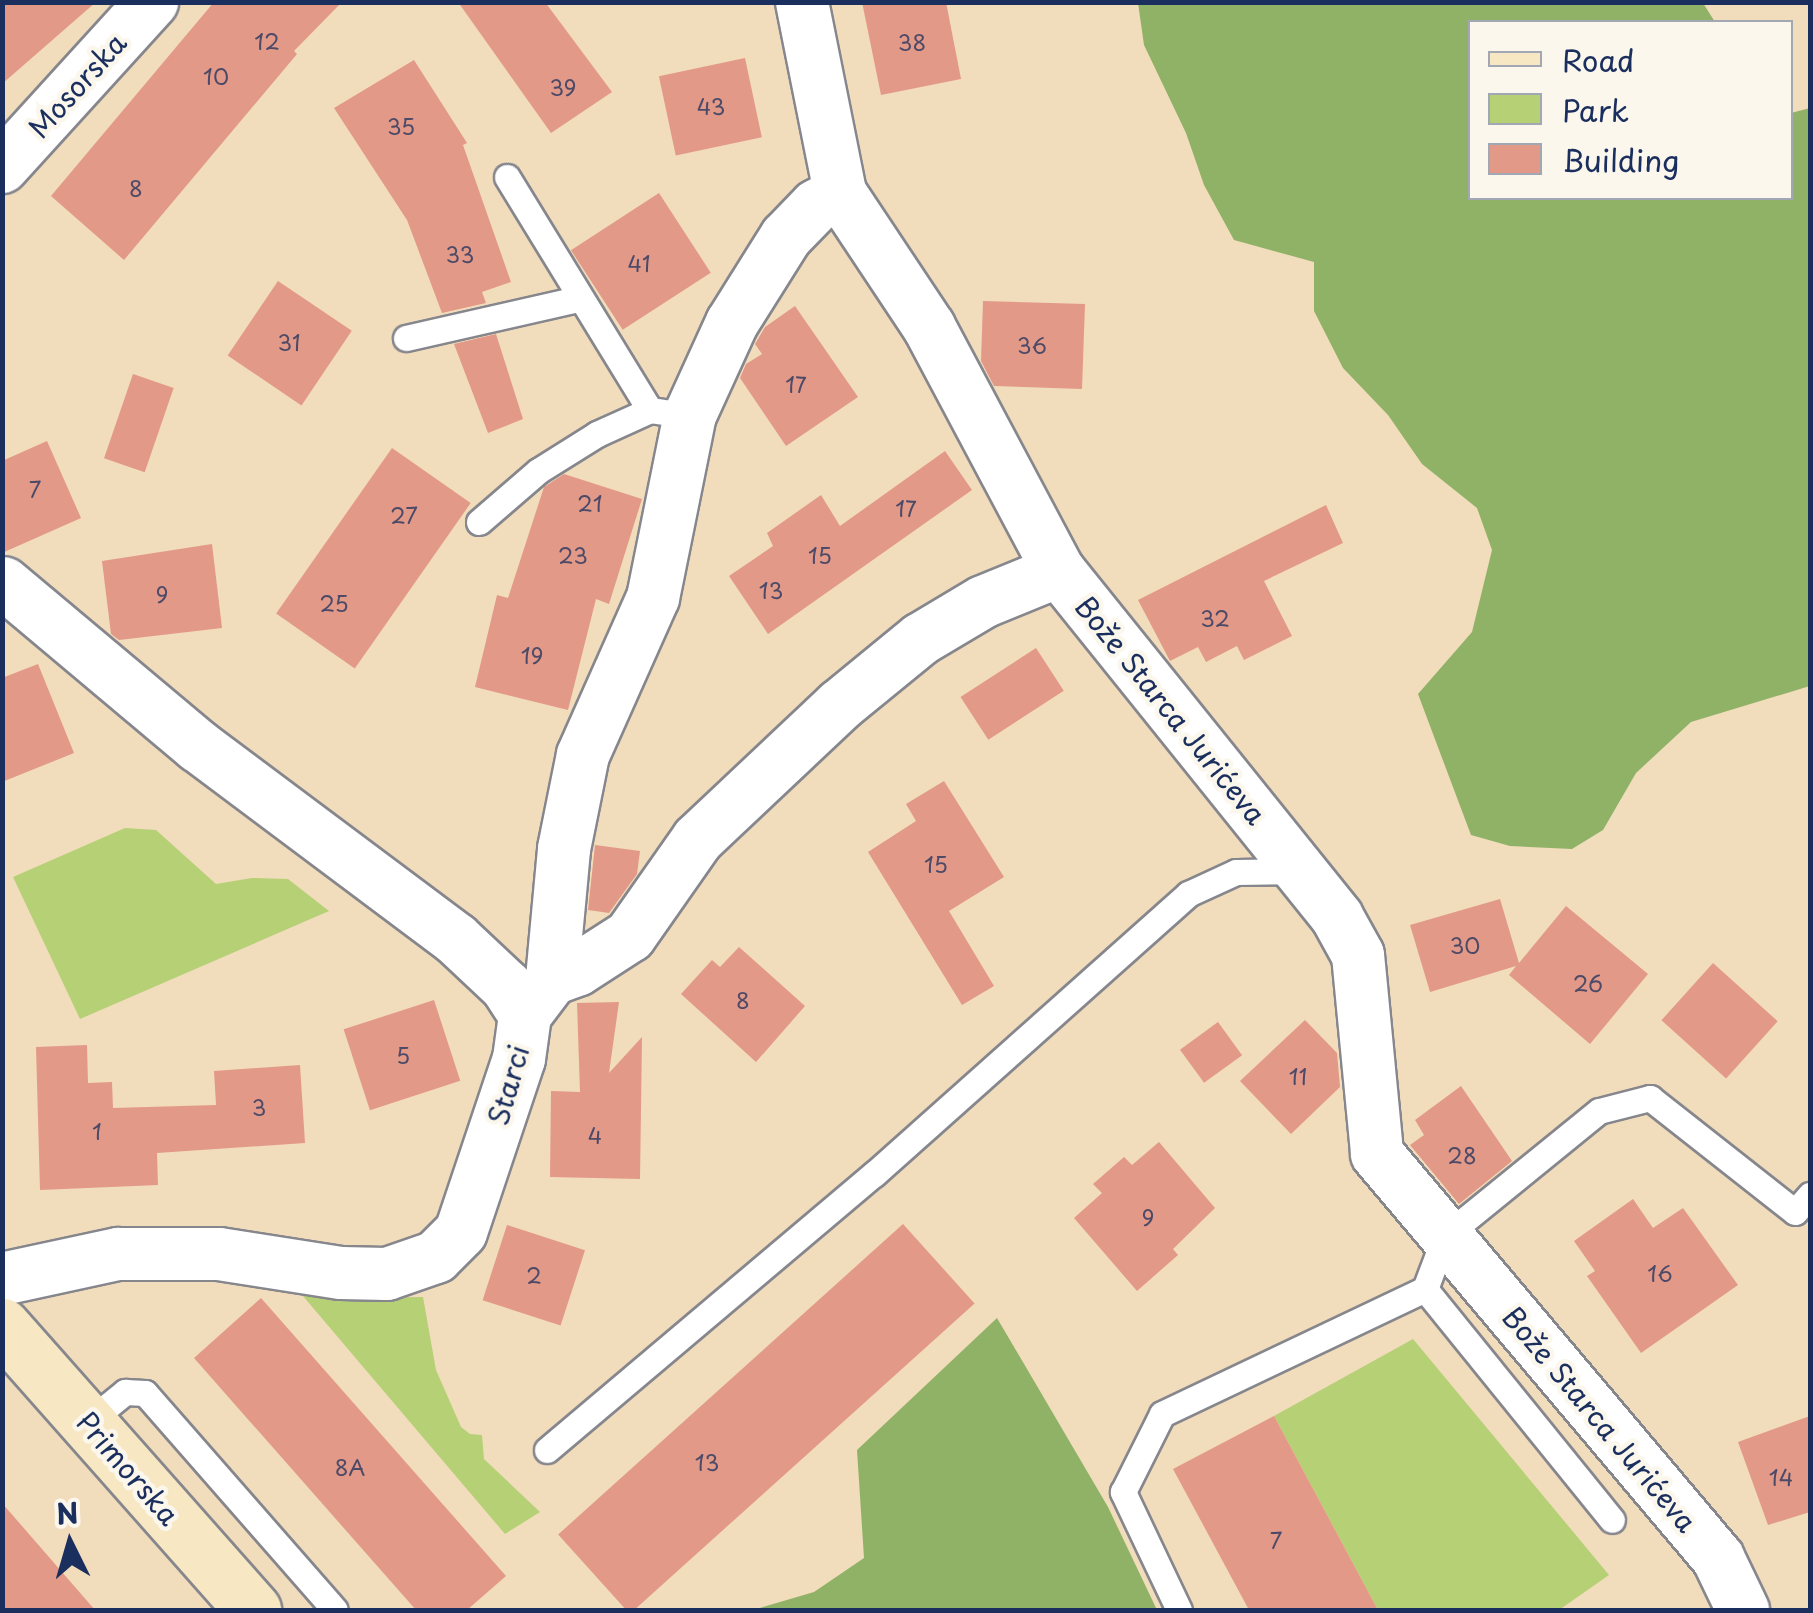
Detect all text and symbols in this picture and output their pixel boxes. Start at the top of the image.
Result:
legend [1468,20,1793,200]
street label: Mosorska [21,26,133,144]
house number: 12 [254,28,280,54]
house number: 38 [898,29,926,55]
text: Road [1562,37,1635,82]
house number: 10 [203,63,229,89]
house number: 39 [550,74,576,100]
text: Park [1562,87,1629,132]
house number: 43 [697,93,725,119]
house number: 35 [387,113,415,139]
text: Building [1562,137,1679,182]
house number: 8 [129,175,143,201]
house number: 33 [446,241,474,267]
house number: 41 [627,250,651,276]
house number: 31 [277,329,301,355]
house number: 36 [1017,332,1047,358]
house number: 17 [785,371,807,397]
house number: 7 [29,476,41,502]
house number: 21 [577,490,603,516]
house number: 17 [895,495,917,521]
house number: 27 [390,502,418,528]
house number: 23 [558,542,588,568]
house number: 15 [808,542,832,568]
house number: 13 [759,577,783,603]
house number: 9 [156,581,168,607]
street label: Bože Starca Jurićeva [1068,589,1274,831]
house number: 25 [319,590,349,616]
house number: 32 [1200,605,1230,631]
house number: 19 [521,642,543,668]
house number: 15 [924,851,948,877]
house number: 30 [1450,932,1480,958]
house number: 26 [1573,970,1603,996]
house number: 8 [736,987,750,1013]
street label: Starci [481,1041,535,1129]
house number: 5 [396,1042,410,1068]
house number: 11 [1289,1063,1307,1089]
house number: 3 [252,1094,266,1120]
house number: 1 [92,1118,102,1144]
house number: 4 [588,1122,602,1148]
house number: 28 [1447,1142,1477,1168]
house number: 9 [1142,1204,1154,1230]
house number: 16 [1647,1260,1673,1286]
house number: 2 [526,1262,542,1288]
street label: Bože Starca Jurićeva [1496,1299,1704,1539]
street label: Primorska [70,1405,186,1531]
house number: 13 [695,1449,719,1475]
house number: 8A [335,1454,365,1480]
house number: 14 [1769,1464,1793,1490]
text: N [54,1490,80,1535]
north arrow [20,1493,120,1593]
house number: 7 [1270,1527,1282,1553]

